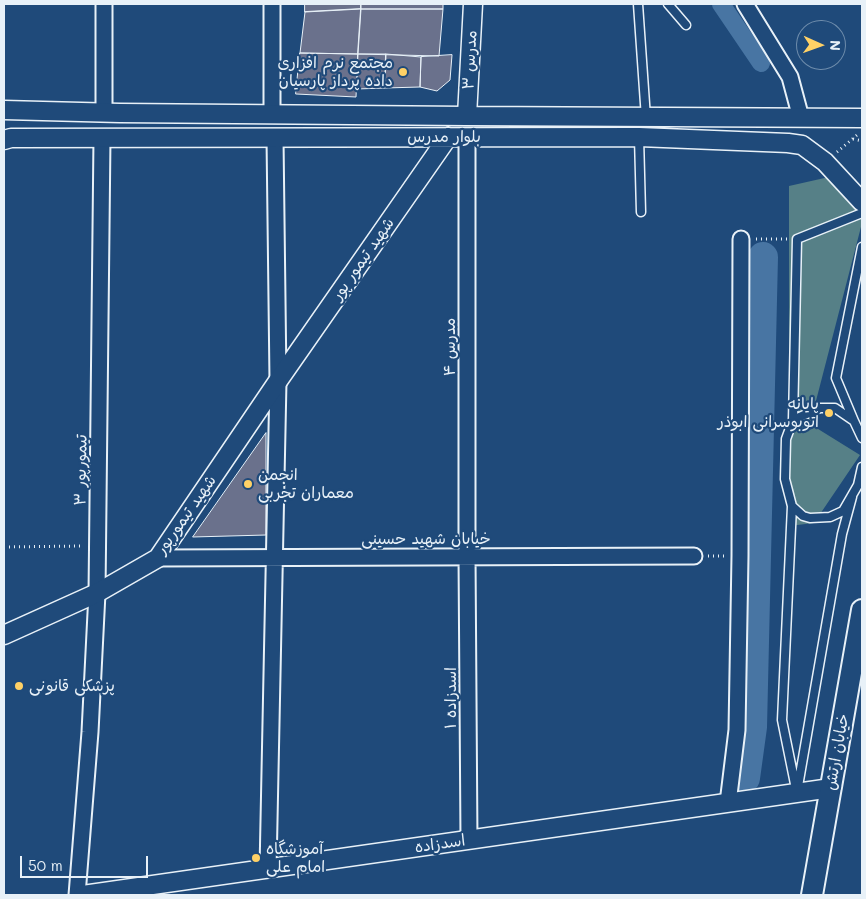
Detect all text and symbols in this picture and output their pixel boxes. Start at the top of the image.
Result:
north arrow [796,20,846,70]
street label: مدرس ۳ [459,30,481,90]
text: N [826,40,845,51]
place label: مجتمع نرم افزاری داده پرداز پارسیان [278,53,393,91]
marker: مجتمع نرم افزاری داده پرداز پارسیان [397,66,409,78]
street label: بلوار مدرس [407,127,481,147]
street label: شهید تیمور پور [328,214,398,304]
street label: مدرس ۴ [440,318,460,376]
place label: پایانه اتوبوسرانی ابوذر [718,394,819,432]
marker: پایانه اتوبوسرانی ابوذر [823,407,835,419]
street label: تیمورپور ۳ [71,434,91,506]
place label: انجمن معماران تجربی [258,465,354,503]
street label: شهید تیمورپور [152,472,220,558]
marker: انجمن معماران تجربی [242,478,254,490]
street label: خیابان شهید حسینی [361,529,491,549]
street label: اسدزاده ۱ [441,667,461,729]
place label: پزشکی قانونی [29,676,115,696]
marker: پزشکی قانونی [13,680,25,692]
street label: خیابان ارتش [821,712,853,792]
street label: اسدزاده [413,831,467,857]
place label: آموزشگاه امام علی [266,839,325,877]
scale bar [22,846,150,878]
marker: آموزشگاه امام علی [250,852,262,864]
text: 50 m [28,855,63,875]

